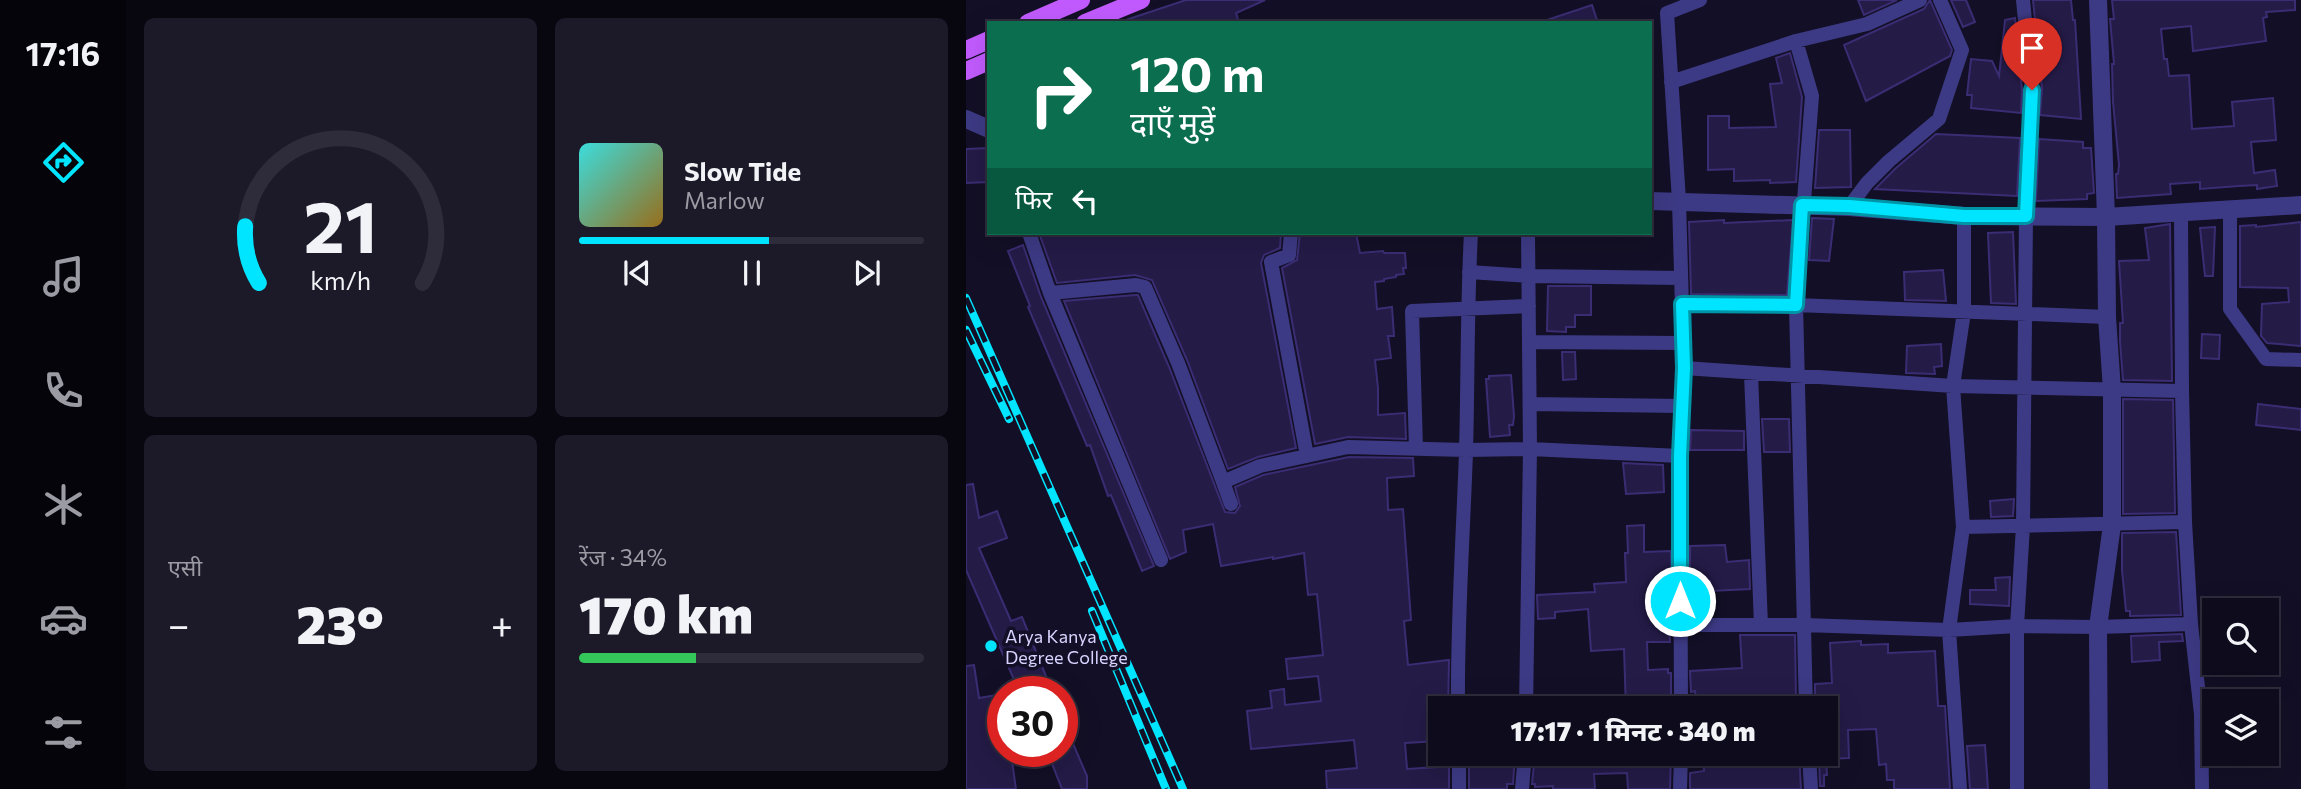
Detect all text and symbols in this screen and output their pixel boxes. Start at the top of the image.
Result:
pin [2002,18,2062,90]
icon: arrive [2013,29,2051,67]
text: 17:16 [26,33,100,73]
text: 120 m [1130,42,1264,102]
icon: right [1015,49,1106,140]
text: दाएँ मुड़ें [1130,102,1215,142]
icon: directions [39,138,88,187]
text: Slow Tide [684,155,801,186]
text: 21 [303,180,378,269]
icon: left [1066,182,1104,220]
text: फिर [1015,183,1052,214]
text: Marlow [684,186,765,214]
icon: music [39,252,88,301]
icon: previous [618,254,656,292]
icon: pause [733,254,771,292]
icon: next [848,254,886,292]
text: km/h [310,265,371,295]
icon: phone [39,366,88,415]
icon: climate [39,480,88,529]
text: रेंज · 34% [579,543,667,571]
text: एसी [168,553,202,581]
position arrow [1643,564,1717,638]
text: 170 km [579,581,753,645]
text: 23° [296,591,384,655]
icon: car [39,594,88,643]
map controls [2202,598,2279,766]
button: search [2202,598,2279,675]
text: − [168,600,190,647]
text: + [491,600,513,647]
place label: Arya Kanya Degree College [1005,625,1128,668]
marker: Arya Kanya Degree College [983,638,999,654]
speed limit sign: 30 [987,676,1078,767]
button: layers [2202,689,2279,766]
icon: filters [39,708,88,757]
text: 17:17 · 1 मिनट · 340 m [1511,715,1755,746]

